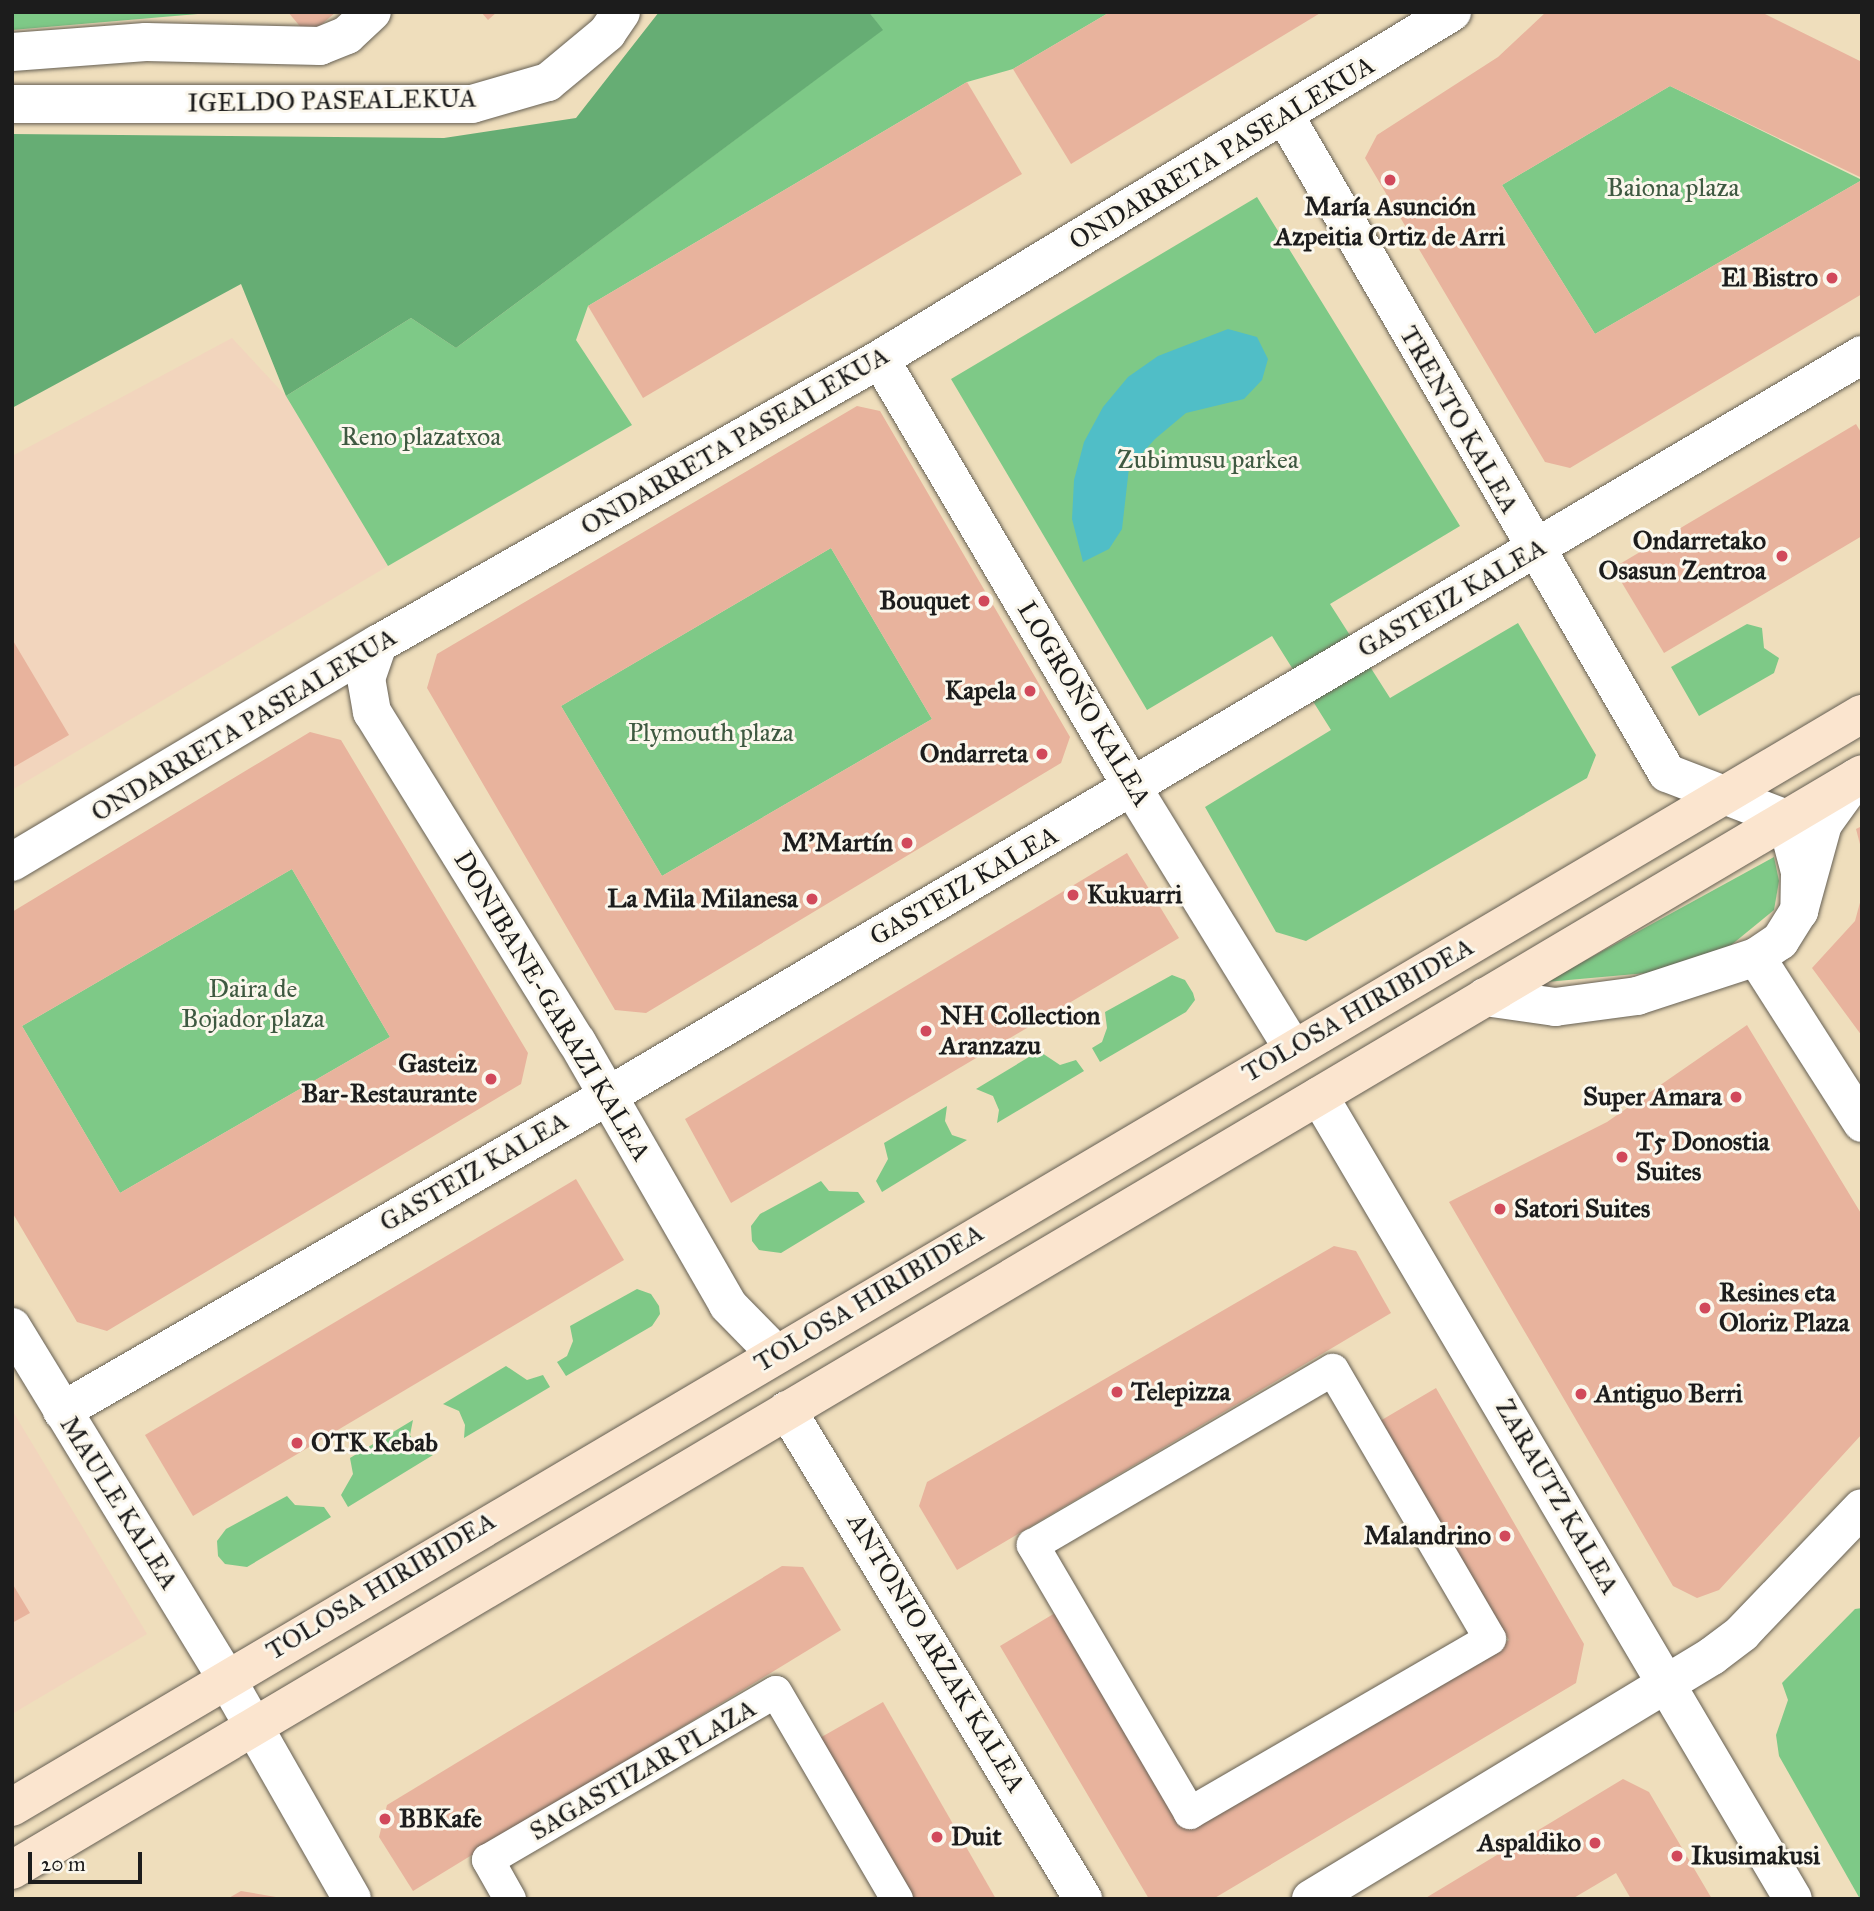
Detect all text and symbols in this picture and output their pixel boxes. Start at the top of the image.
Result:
street label: ONDARRETA PASEALEKUA [1064,49,1380,257]
street label: IGELDO PASEALEKUA [187,83,477,119]
marker: María Asunción Azpeitia Ortiz de Arri [1382,172,1398,188]
park label: Baiona plaza [1606,172,1740,204]
place label: María Asunción Azpeitia Ortiz de Arri [1275,191,1505,252]
place label: El Bistro [1721,262,1818,294]
marker: El Bistro [1824,270,1840,286]
street label: TRENTO KALEA [1393,321,1525,519]
street label: ONDARRETA PASEALEKUA [575,340,895,542]
park label: Reno plazatxoa [341,421,501,453]
park label: Zubimusu parkea [1117,444,1299,476]
place label: Ondarretako Osasun Zentroa [1599,525,1766,586]
street label: GASTEIZ KALEA [1352,531,1552,665]
marker: Ondarretako Osasun Zentroa [1772,546,1792,566]
place label: Bouquet [879,585,970,617]
marker: Bouquet [976,593,992,609]
street label: LOGROÑO KALEA [1010,596,1158,812]
street label: ONDARRETA PASEALEKUA [86,621,402,829]
place label: Kapela [945,675,1016,707]
marker: Kapela [1022,683,1038,699]
park label: Plymouth plaza [628,717,794,749]
place label: Ondarreta [920,738,1028,770]
marker: Ondarreta [1034,746,1050,762]
street label: GASTEIZ KALEA [864,819,1064,953]
place label: M'Martín [782,827,893,859]
marker: M'Martín [899,835,915,851]
street label: DONIBANE-GARAZI KALEA [447,845,657,1167]
place label: Kukuarri [1087,879,1182,911]
place label: La Mila Milanesa [607,883,798,915]
marker: Kukuarri [1065,887,1081,903]
marker: La Mila Milanesa [804,891,820,907]
street label: TOLOSA HIRIBIDEA [1237,931,1479,1089]
park label: Daira de Bojador plaza [181,973,325,1034]
place label: NH Collection Aranzazu [940,1000,1100,1062]
marker: NH Collection Aranzazu [918,1023,934,1039]
place label: Gasteiz Bar-Restaurante [301,1048,477,1110]
marker: Gasteiz Bar-Restaurante [483,1071,499,1087]
place label: Super Amara [1583,1081,1722,1113]
marker: Super Amara [1728,1089,1744,1105]
street label: GASTEIZ KALEA [374,1105,574,1239]
place label: T5 Donostia Suites [1636,1126,1770,1188]
marker: T5 Donostia Suites [1614,1149,1630,1165]
place label: Satori Suites [1514,1193,1650,1225]
marker: Satori Suites [1492,1201,1508,1217]
street label: TOLOSA HIRIBIDEA [749,1217,989,1379]
place label: Resines eta Oloriz Plaza [1719,1277,1849,1338]
marker: Resines eta Oloriz Plaza [1697,1300,1713,1316]
place label: Telepizza [1131,1376,1230,1408]
place label: Antiguo Berri [1595,1378,1743,1410]
marker: Telepizza [1109,1384,1125,1400]
marker: Antiguo Berri [1573,1386,1589,1402]
street label: ZARAUTZ KALEA [1489,1394,1625,1600]
street label: MAULE KALEA [53,1411,185,1595]
place label: OTK Kebab [311,1427,438,1459]
marker: OTK Kebab [289,1435,305,1451]
street label: TOLOSA HIRIBIDEA [261,1505,501,1667]
street label: ANTONIO ARZAK KALEA [840,1508,1032,1798]
place label: Malandrino [1364,1520,1491,1552]
marker: Malandrino [1497,1528,1513,1544]
street label: SAGASTIZAR PLAZA [524,1693,762,1847]
place label: BBKafe [399,1803,482,1835]
marker: BBKafe [377,1811,393,1827]
place label: Duit [951,1821,1002,1853]
place label: Aspaldiko [1478,1827,1581,1859]
marker: Duit [929,1829,945,1845]
marker: Aspaldiko [1587,1835,1603,1851]
scale bar [32,1838,145,1882]
place label: Ikusimakusi [1691,1840,1820,1872]
marker: Ikusimakusi [1669,1848,1685,1864]
text: 20 m [41,1851,86,1877]

